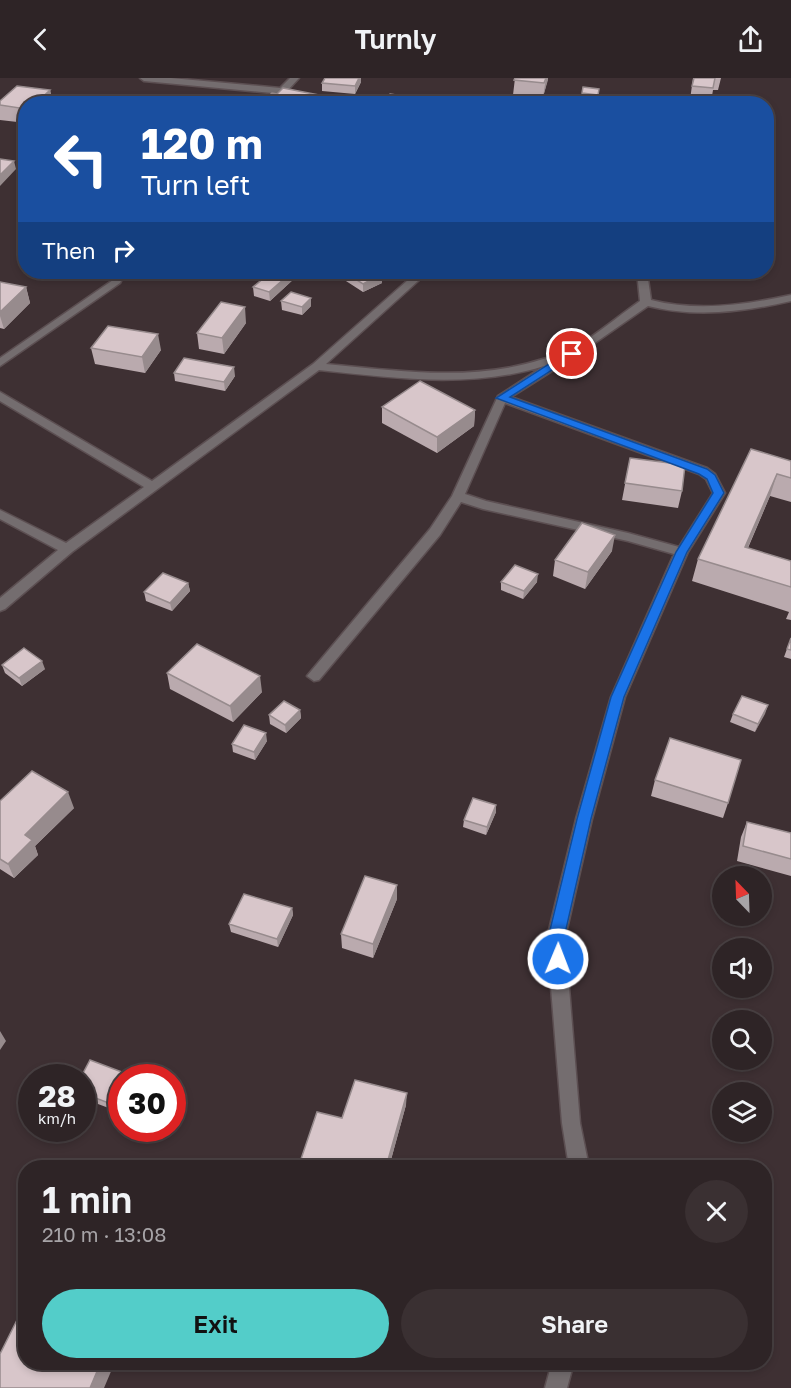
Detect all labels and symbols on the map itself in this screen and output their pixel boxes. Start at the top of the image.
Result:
pin [546,328,597,379]
north arrow [712,866,772,926]
position arrow [526,927,590,991]
speed limit sign: 30 [108,1064,186,1142]

